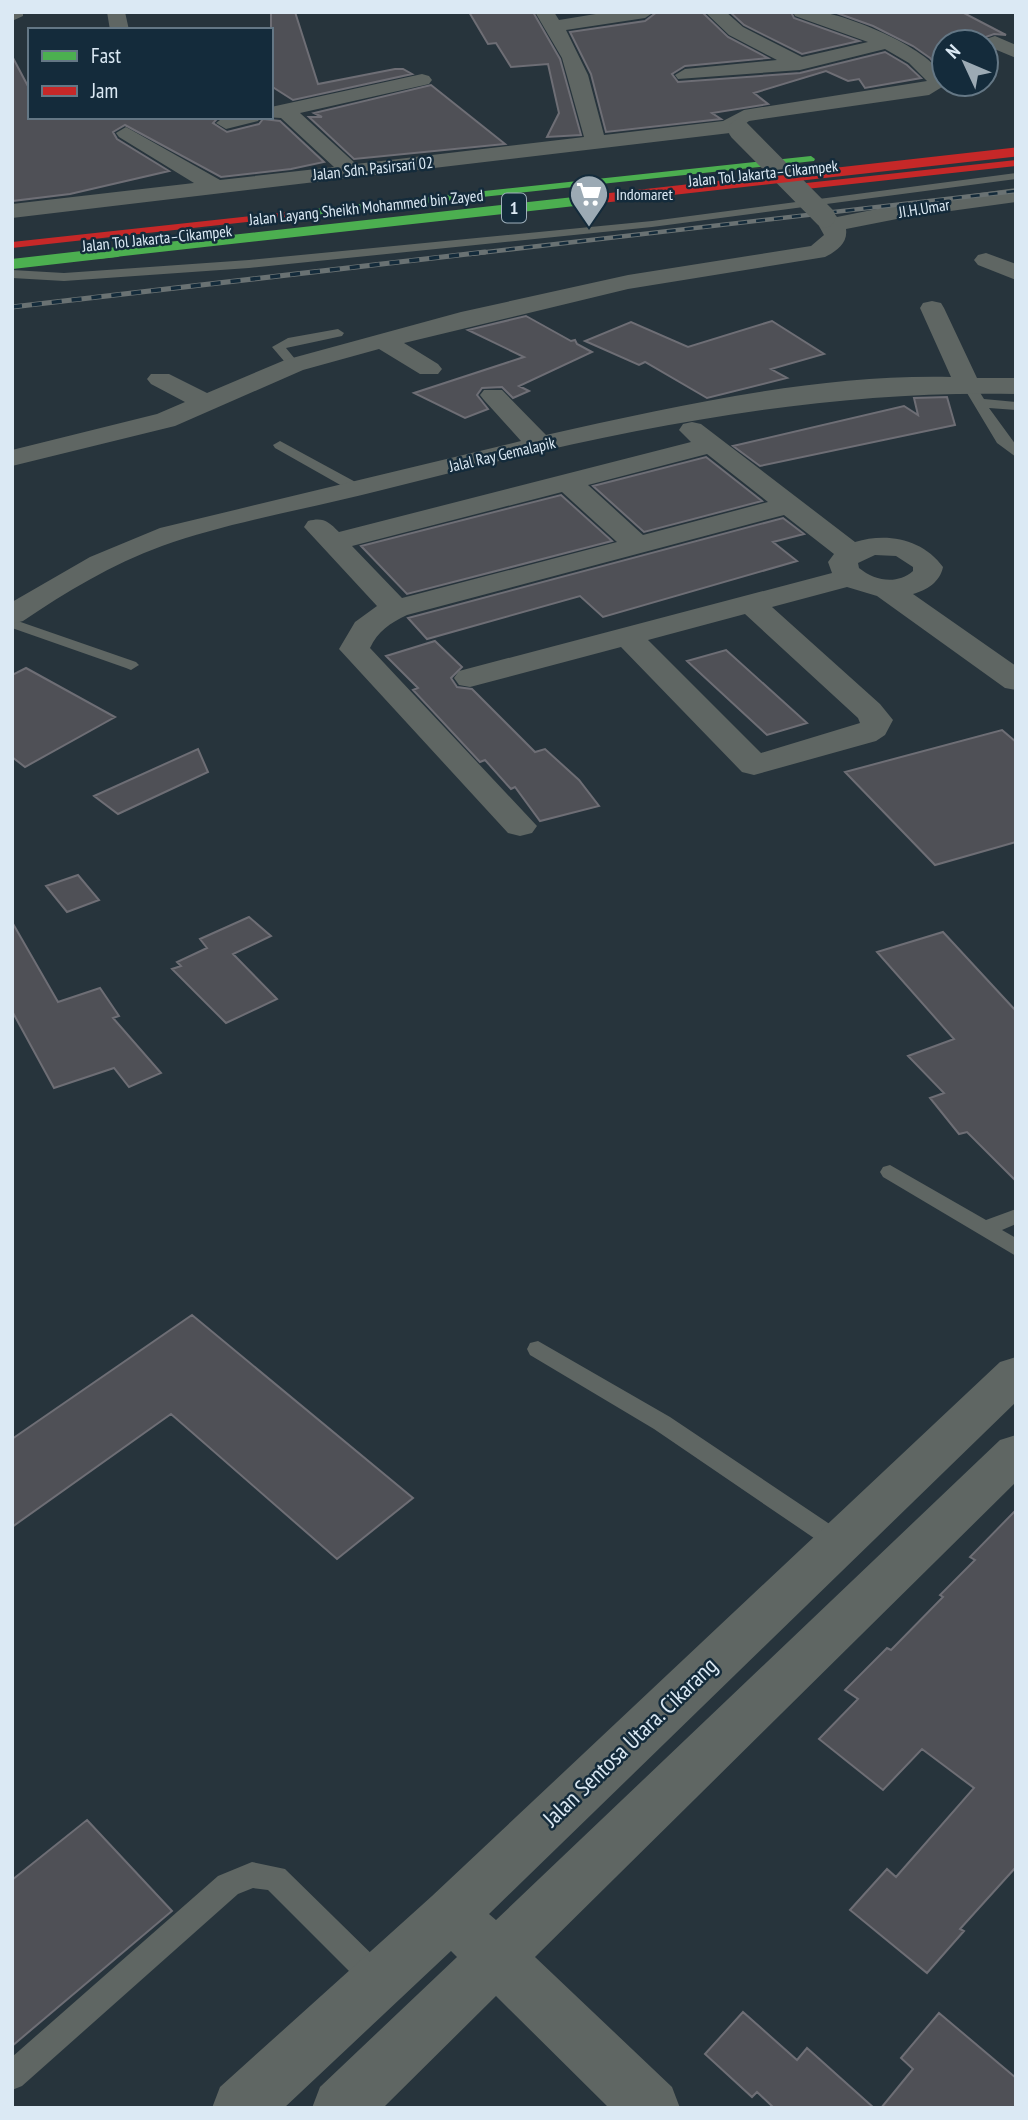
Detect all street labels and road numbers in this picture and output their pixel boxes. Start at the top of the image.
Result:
street label: Jalan Sdn. Pasirsari 02 [311,152,434,184]
street label: Jalan Tol Jakarta–Cikampek [686,155,840,191]
street label: Jalan Layang Sheikh Mohammed bin Zayed [247,185,484,229]
road number: 1 [502,194,526,223]
street label: JI.H.Umar [896,194,952,222]
street label: Jalan Tol Jakarta–Cikampek [80,220,234,256]
street label: Jalal Ray Gemalapik [446,432,558,476]
street label: Jalan Sentosa Utara. Cikarang [536,1651,723,1833]

